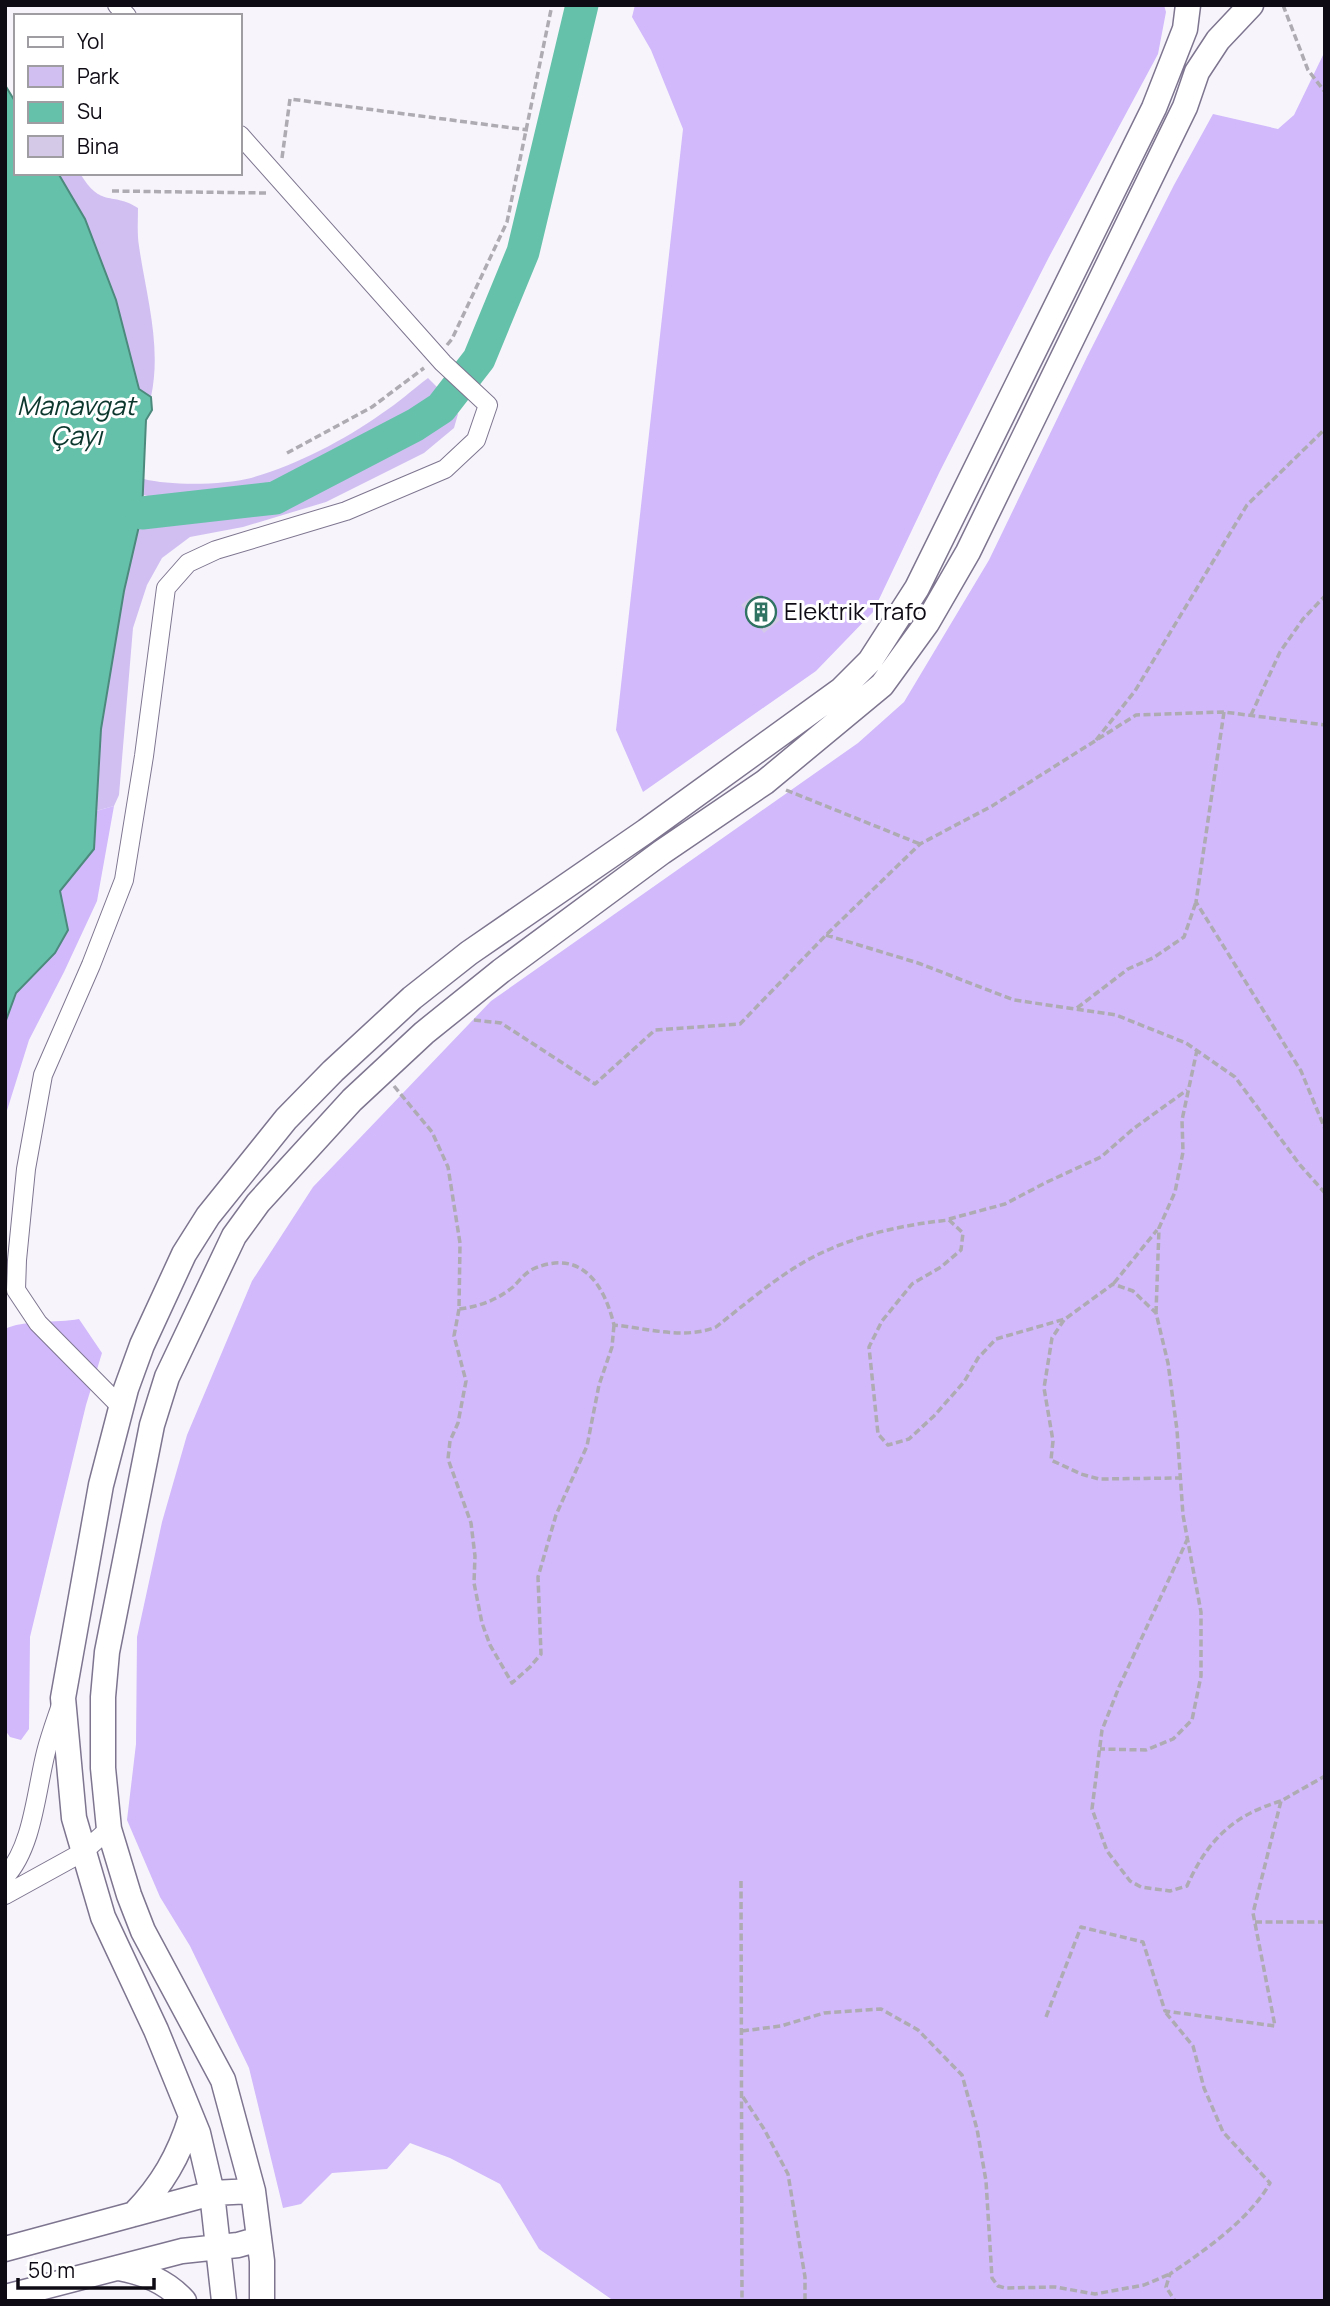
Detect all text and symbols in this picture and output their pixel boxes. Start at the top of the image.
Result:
legend [14,14,242,175]
text: Yol [77,27,104,55]
text: Park [77,62,119,90]
text: Su [77,97,102,125]
text: Bina [77,132,119,160]
water label: Manavgat Çayı [17,387,138,453]
place label: Elektrik Trafo [784,594,927,627]
building icon: Elektrik Trafo [744,595,778,629]
scale bar [18,2246,154,2290]
text: 50 m [28,2256,75,2284]

